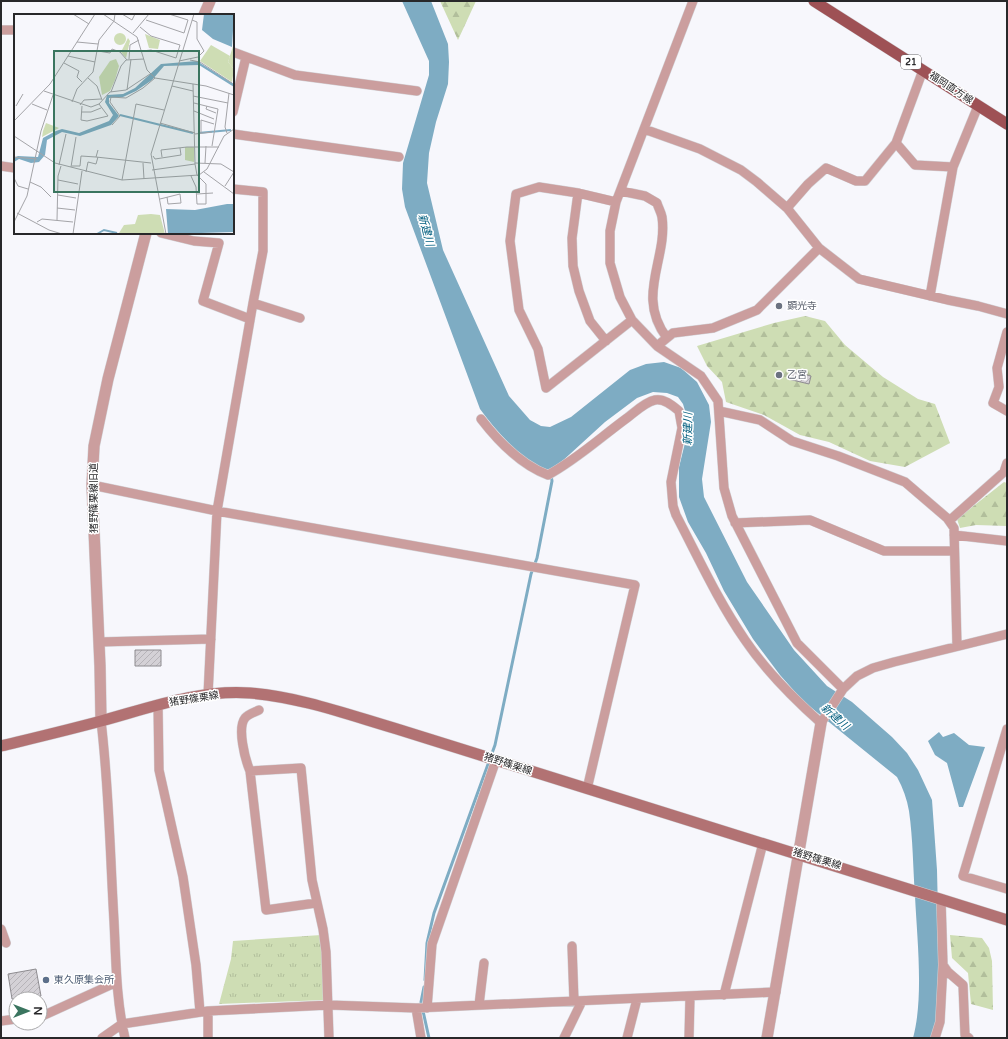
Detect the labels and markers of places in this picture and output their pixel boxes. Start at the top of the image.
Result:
place label: 顕光寺 [787,300,817,312]
marker: 顕光寺 [774,301,784,311]
place label: 乙宮 [787,369,807,381]
marker: 乙宮 [774,370,784,380]
place label: 東久原集会所 [54,974,114,986]
marker: 東久原集会所 [41,975,51,985]

